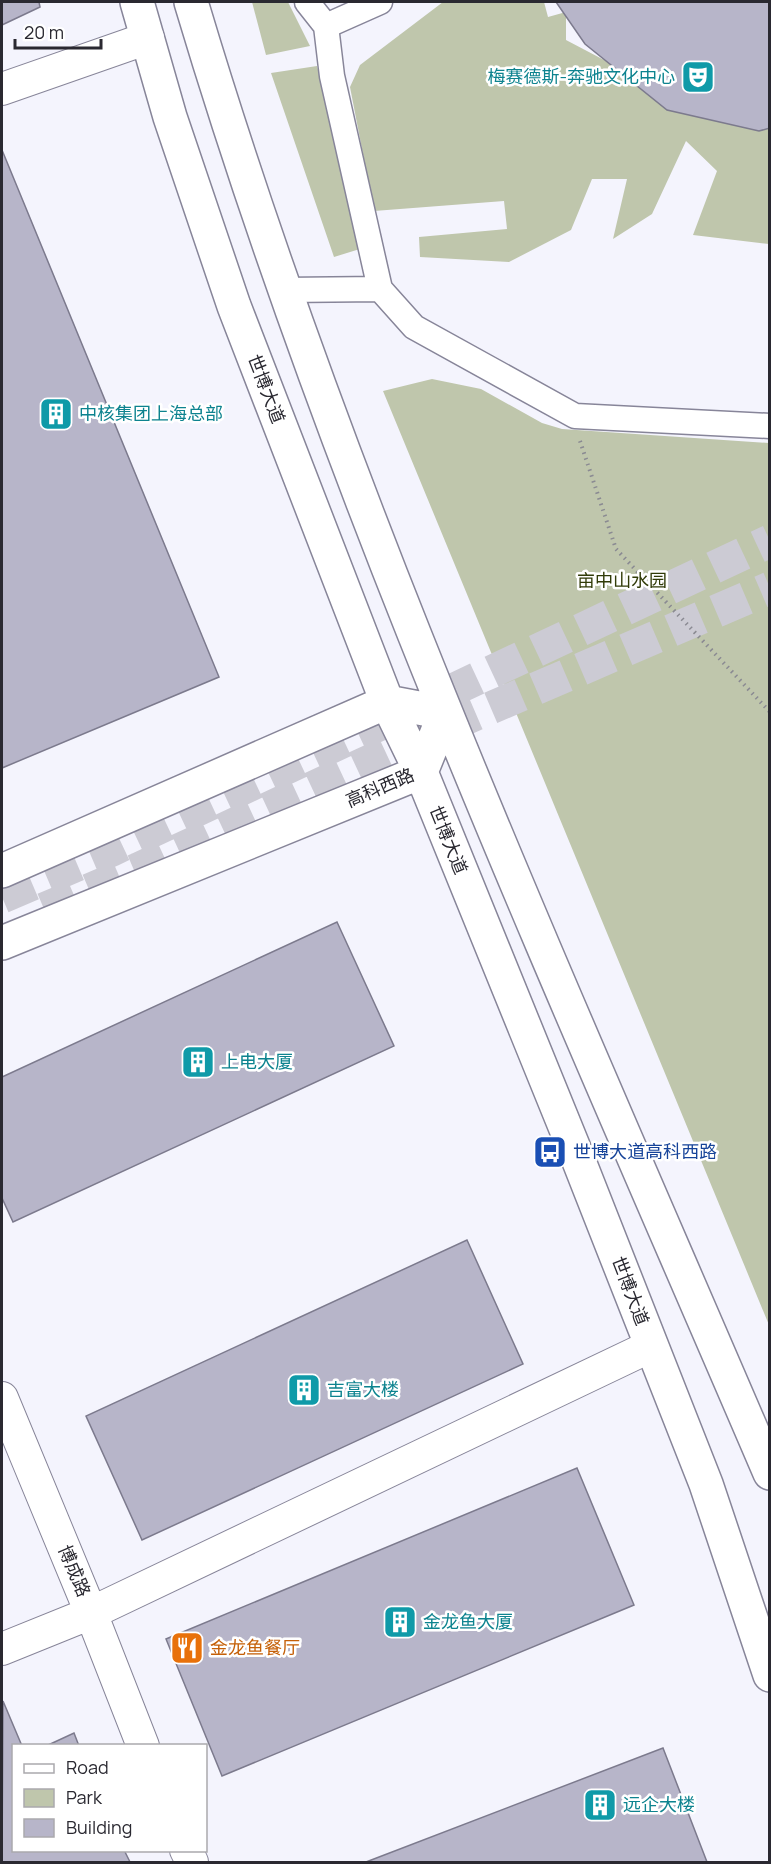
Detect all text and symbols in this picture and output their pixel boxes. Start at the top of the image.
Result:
scale bar [15,12,100,50]
text: 20 m [24,20,64,44]
theatre icon: 梅赛德斯-奔驰文化中心 [680,59,716,95]
place label: 梅赛德斯-奔驰文化中心 [487,64,675,88]
street label: 世博大道 [243,351,291,427]
building icon: 中核集团上海总部 [38,396,74,432]
place label: 中核集团上海总部 [79,401,223,425]
park label: 亩中山水园 [577,568,667,592]
street label: 高科西路 [342,762,417,812]
street label: 世博大道 [424,802,474,877]
building icon: 上电大厦 [180,1044,216,1080]
place label: 上电大厦 [221,1049,293,1073]
bus stop icon: 世博大道高科西路 [532,1134,568,1170]
place label: 世博大道高科西路 [573,1139,717,1163]
street label: 世博大道 [607,1253,655,1329]
building icon: 吉富大楼 [286,1372,322,1408]
place label: 吉富大楼 [327,1377,399,1401]
street label: 博成路 [53,1541,97,1600]
building icon: 金龙鱼大厦 [382,1604,418,1640]
place label: 金龙鱼大厦 [423,1609,513,1633]
restaurant icon: 金龙鱼餐厅 [169,1630,205,1666]
place label: 金龙鱼餐厅 [210,1635,300,1659]
legend [12,1744,207,1852]
text: Road [66,1755,109,1779]
text: Park [66,1785,103,1809]
building icon: 远企大楼 [582,1787,618,1823]
place label: 远企大楼 [623,1792,695,1816]
text: Building [66,1815,132,1839]

